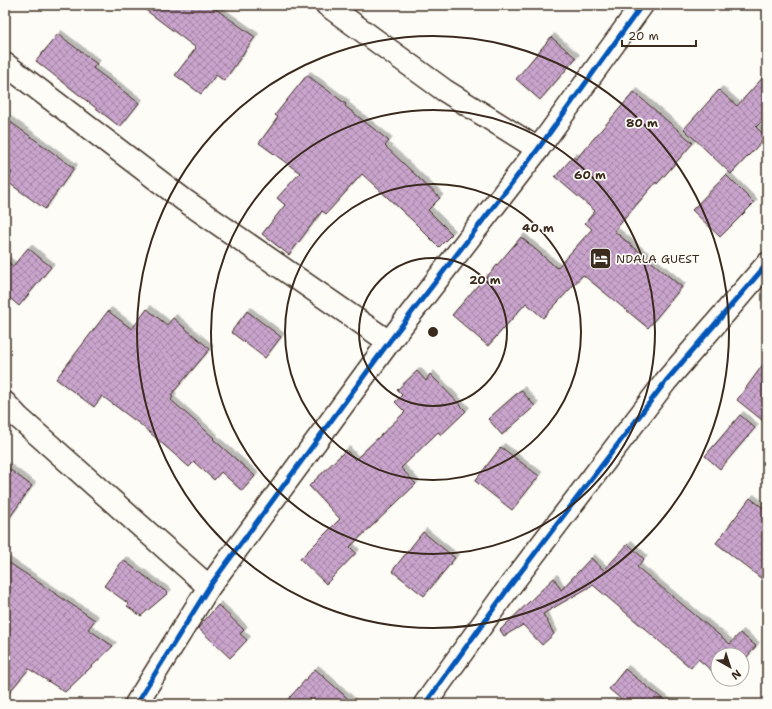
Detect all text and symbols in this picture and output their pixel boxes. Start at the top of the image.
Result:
scale bar [622,22,696,48]
text: 20 m [628,28,659,44]
text: 80 m [626,115,658,131]
text: 60 m [574,167,606,183]
text: 40 m [522,220,554,236]
hotel icon: NDALA GUEST [587,246,613,272]
place label: NDALA GUEST [616,251,700,267]
text: 20 m [469,272,501,288]
centre of rings [426,325,440,339]
north arrow [710,647,750,687]
text: N [728,666,744,683]

